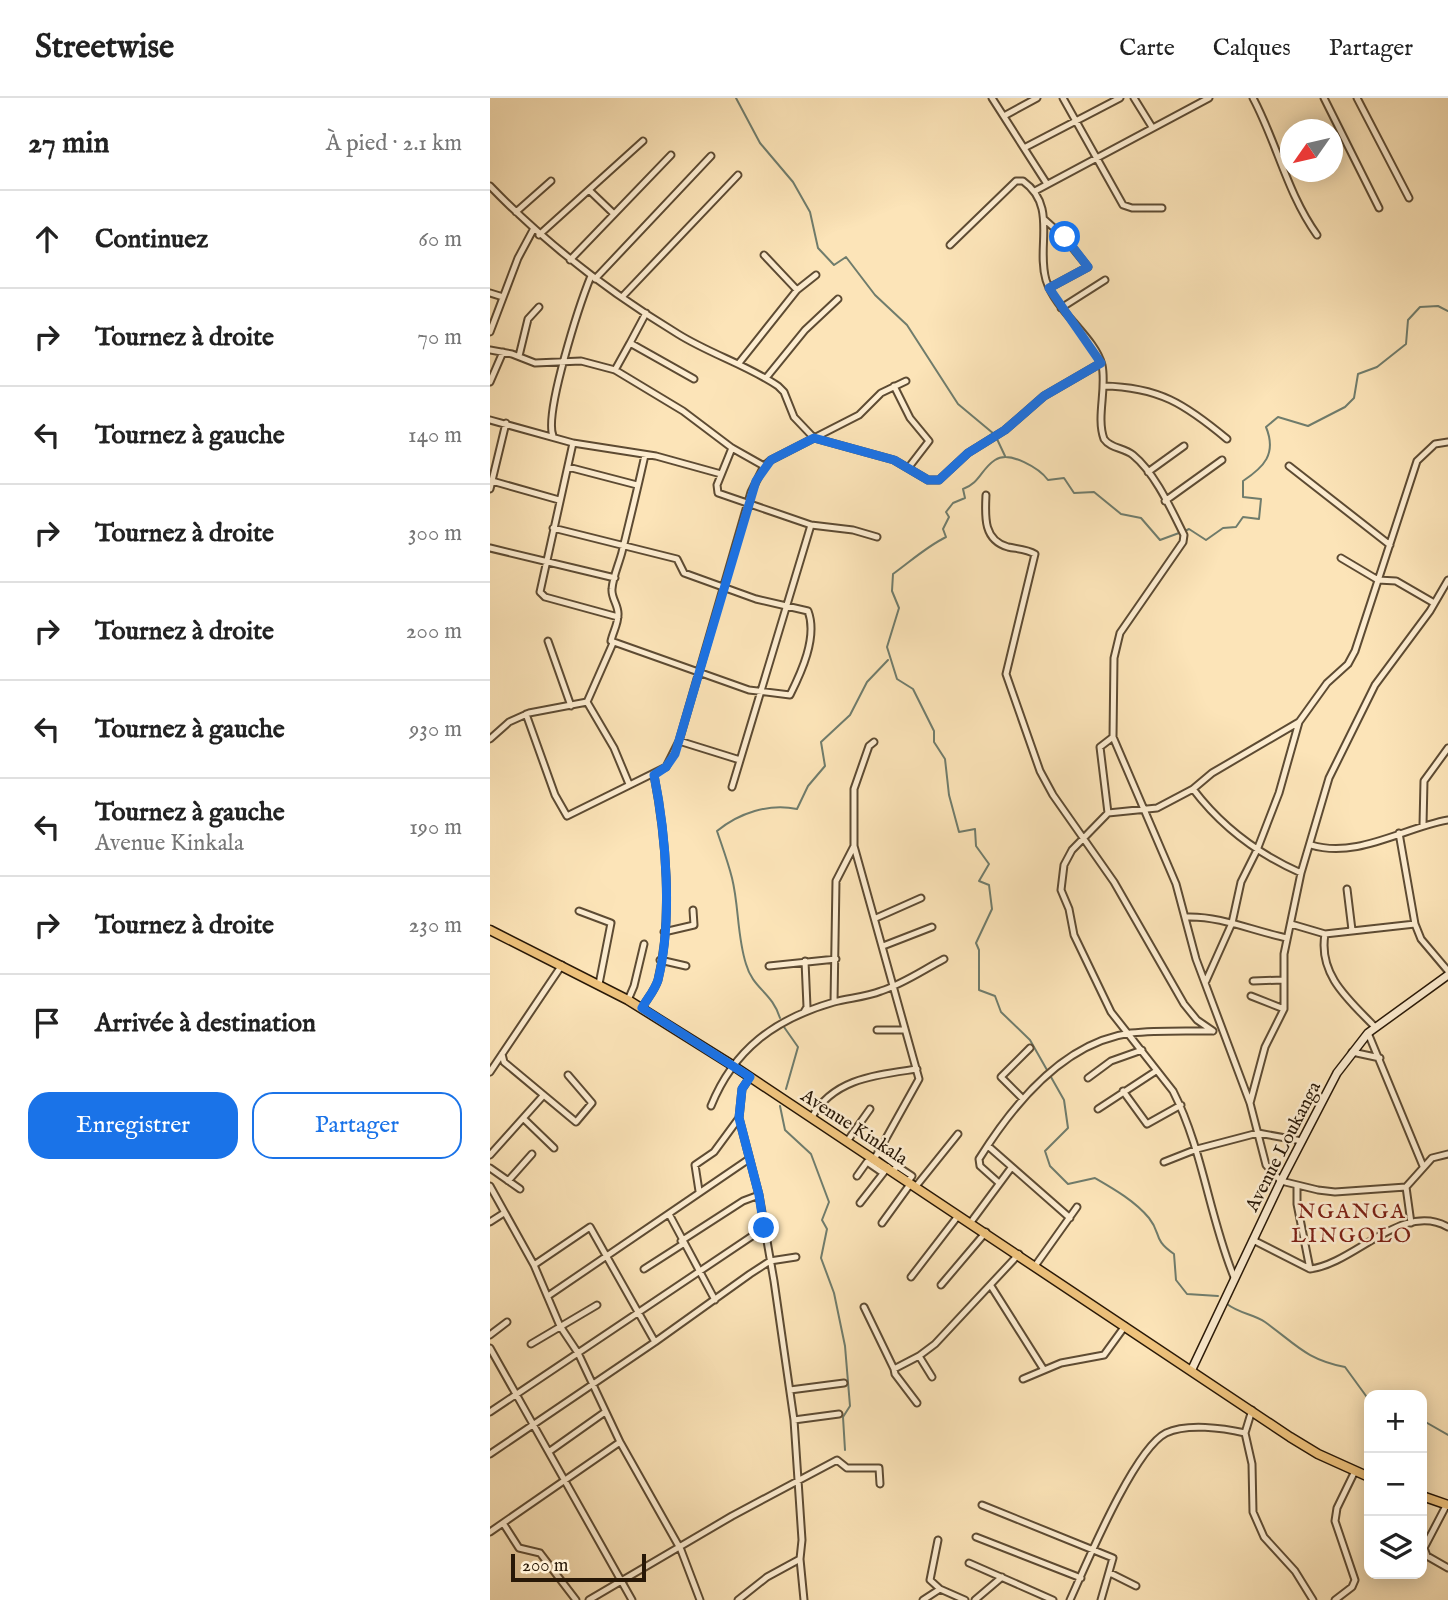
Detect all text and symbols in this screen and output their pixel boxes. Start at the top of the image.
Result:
text: Streetwise [35,27,174,69]
text: Carte [1119,33,1175,64]
text: Calques [1213,33,1291,64]
text: Partager [1329,33,1413,64]
north arrow [1280,119,1343,182]
text: 27 min [28,125,110,163]
text: À pied · 2.1 km [326,129,462,158]
icon: ahead [28,220,66,258]
route start [1049,221,1080,252]
text: Continuez [95,223,208,256]
text: 60 m [418,225,462,254]
icon: right [28,318,66,356]
text: Tournez à droite [95,321,274,354]
text: 70 m [417,323,462,352]
icon: left [28,416,66,454]
text: Tournez à gauche [95,419,285,452]
text: 140 m [408,421,462,450]
icon: right [28,514,66,552]
text: Tournez à droite [95,517,274,550]
text: 300 m [408,519,462,548]
icon: right [28,612,66,650]
text: Tournez à droite [95,615,274,648]
text: 200 m [406,617,462,646]
icon: left [28,710,66,748]
text: Tournez à gauche [95,713,285,746]
text: 930 m [409,715,462,744]
text: Tournez à gauche [95,796,285,829]
icon: left [28,808,66,846]
text: 190 m [409,813,462,842]
text: Avenue Kinkala [95,829,244,858]
icon: right [28,906,66,944]
text: Tournez à droite [95,909,274,942]
text: 230 m [409,911,462,940]
icon: arrive [28,1004,66,1042]
text: Arrivée à destination [95,1007,316,1040]
street label: Avenue Loukanga [1240,1077,1327,1217]
street label: Avenue Kinkala [795,1084,913,1172]
button: Enregistrer [28,1092,238,1159]
button: Partager [252,1092,462,1159]
district label: NGANGA LINGOLO [1291,1199,1413,1250]
route end [748,1212,779,1243]
map controls [1364,1390,1427,1579]
button: + [1364,1390,1427,1453]
button: − [1364,1453,1427,1516]
button: layers [1364,1516,1427,1579]
scale bar [511,1551,646,1583]
text: 200 m [522,1554,568,1578]

